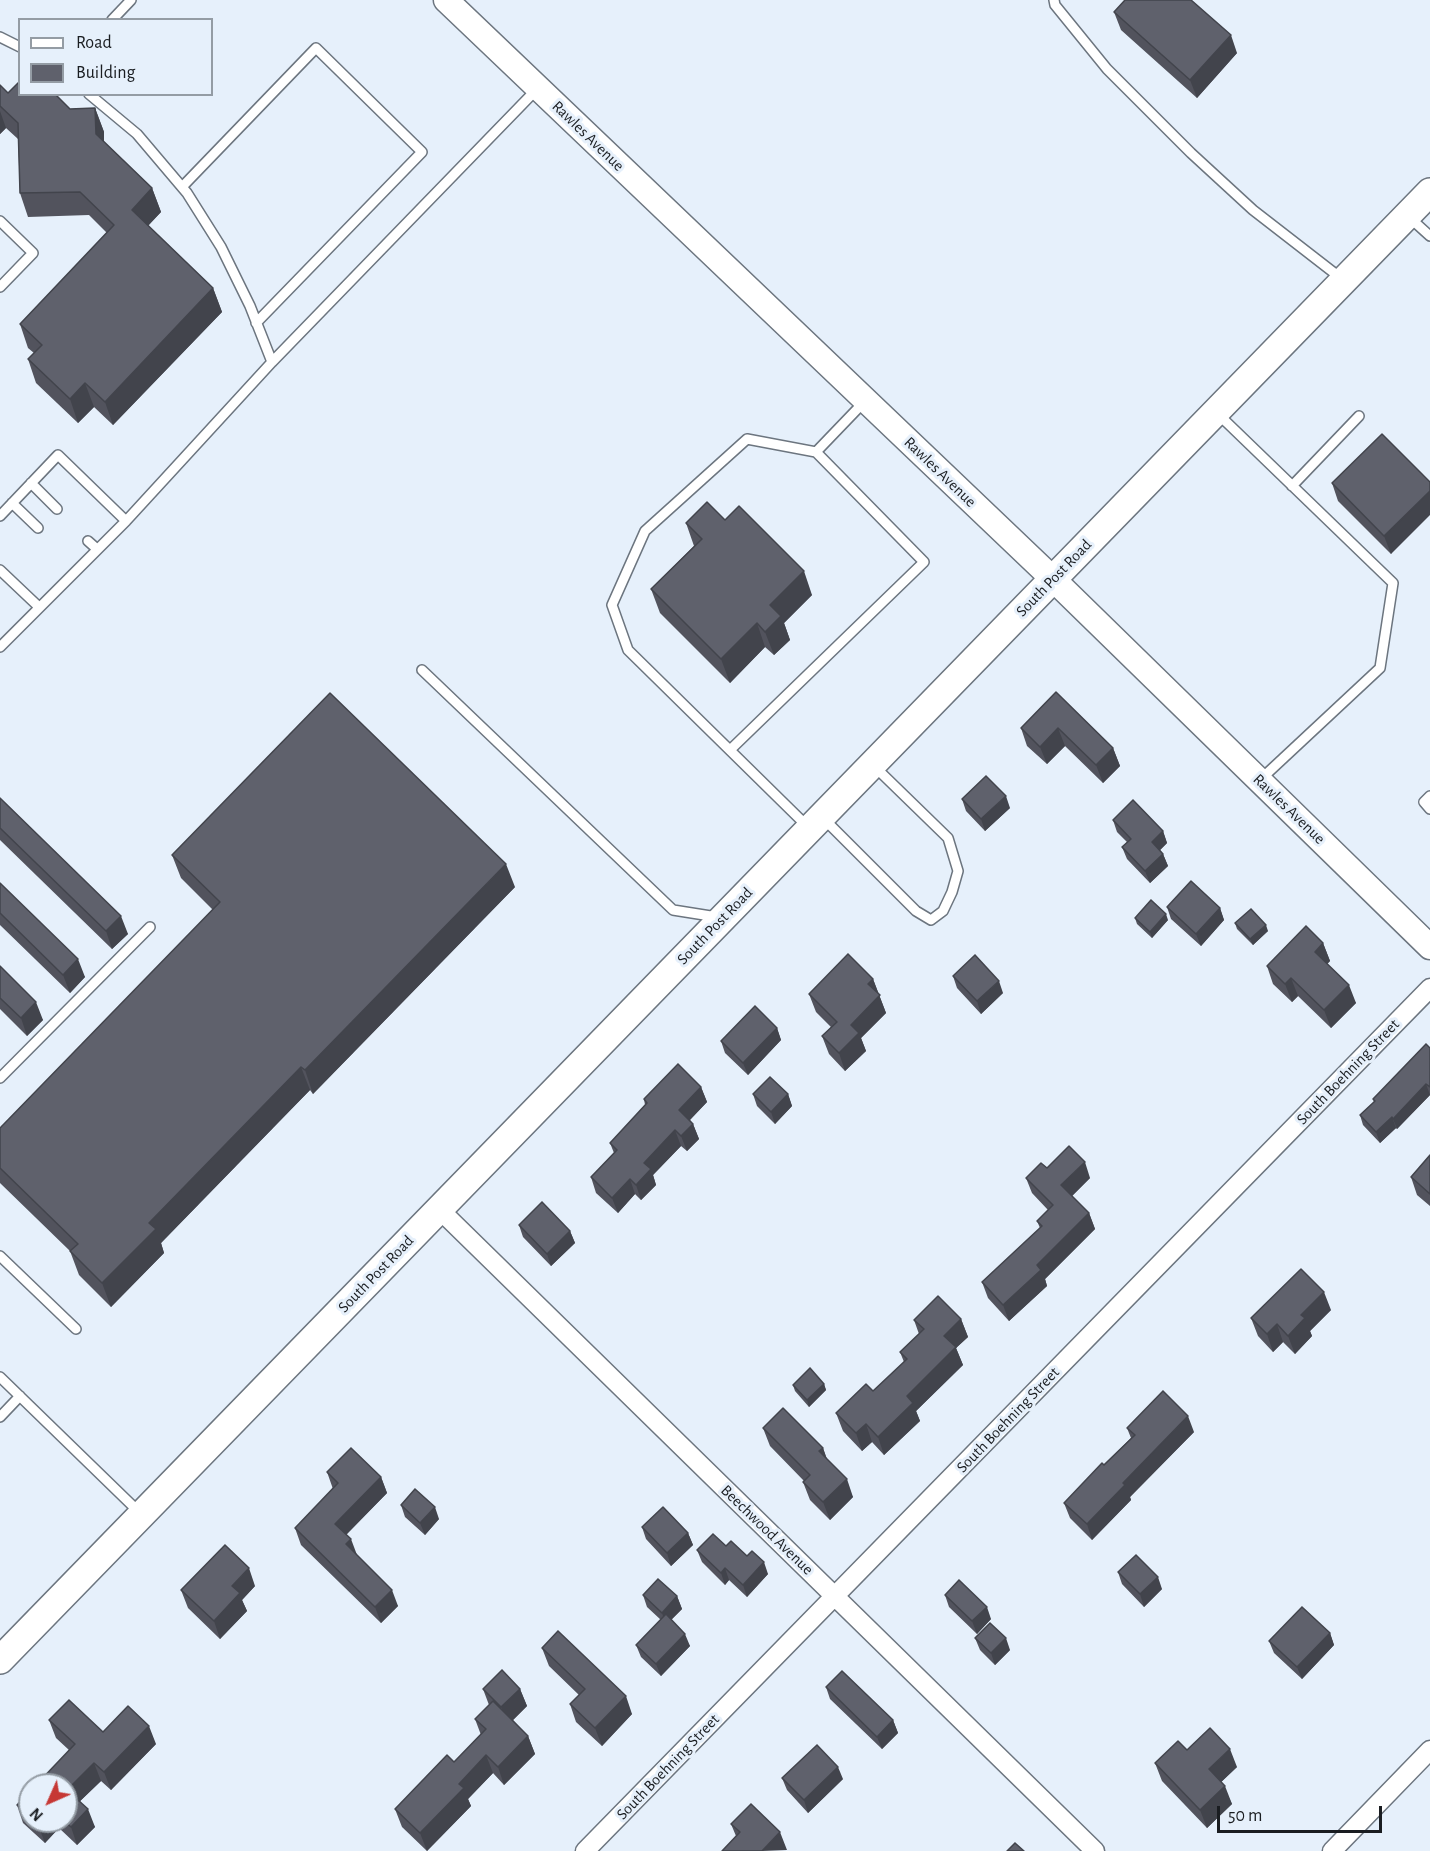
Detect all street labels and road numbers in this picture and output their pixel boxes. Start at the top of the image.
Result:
street label: Rawles Avenue [548,97,628,175]
street label: Rawles Avenue [900,433,980,511]
street label: South Post Road [1012,535,1096,621]
street label: Rawles Avenue [1249,770,1329,848]
street label: South Post Road [673,883,757,969]
street label: South Boehning Street [1293,1015,1403,1129]
street label: South Post Road [334,1231,418,1317]
street label: South Boehning Street [953,1363,1063,1477]
street label: Beechwood Avenue [717,1481,817,1579]
street label: South Boehning Street [613,1710,723,1824]

